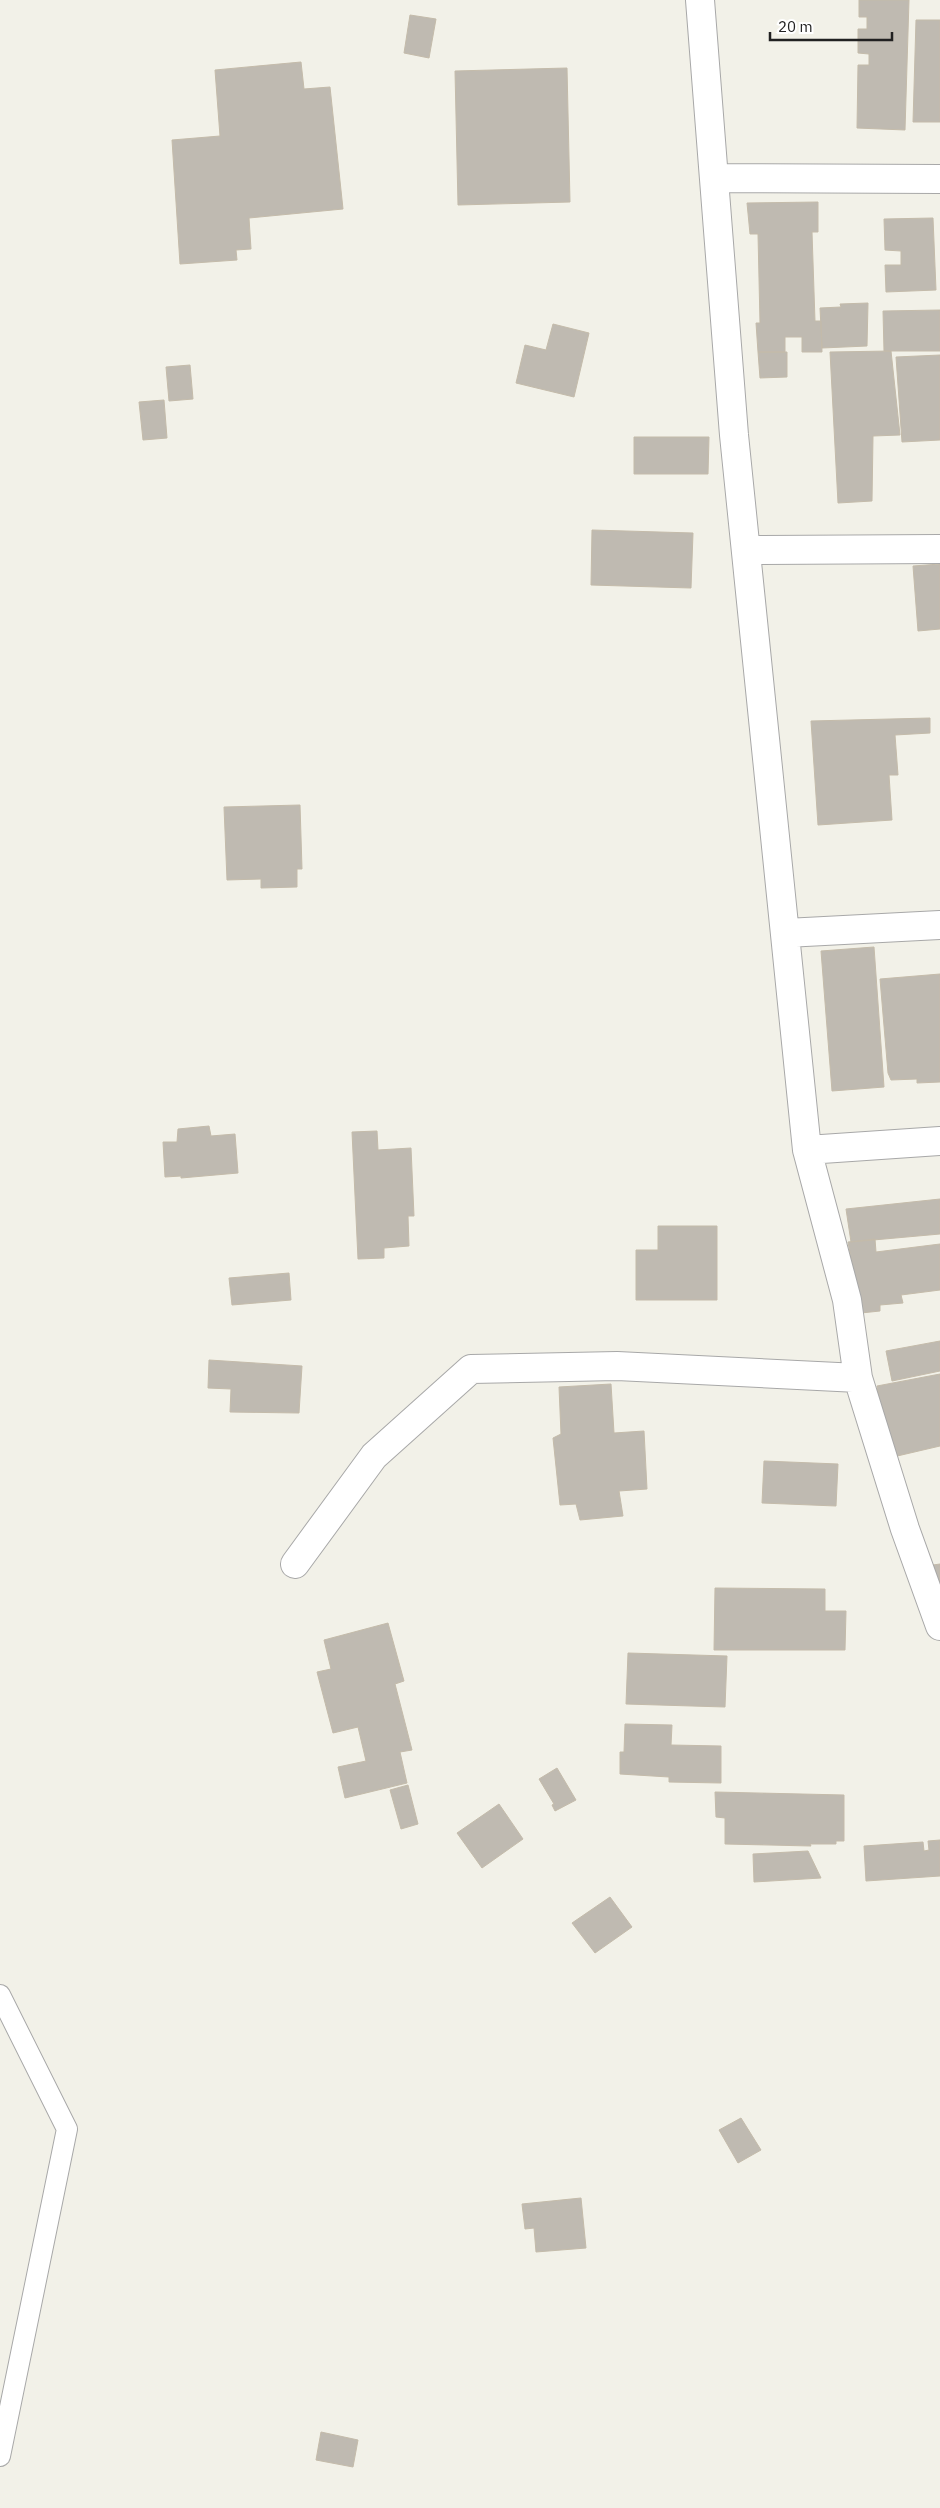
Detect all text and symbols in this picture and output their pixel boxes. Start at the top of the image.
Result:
scale bar [770,10,892,42]
text: 20 m [778,17,813,36]

